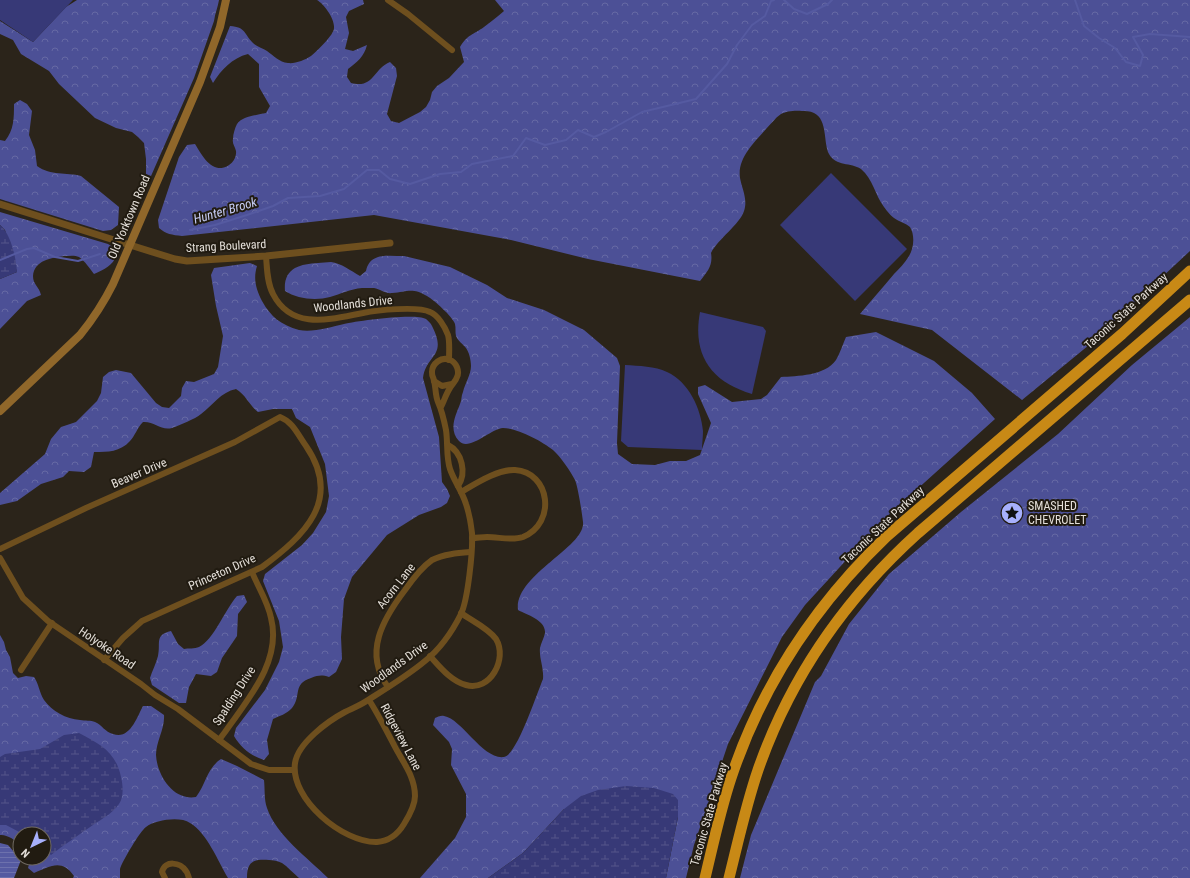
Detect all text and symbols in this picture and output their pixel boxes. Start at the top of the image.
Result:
street label: Old Yorktown Road [105,173,153,261]
water label: Hunter Brook [192,194,259,227]
street label: Strang Boulevard [185,237,267,255]
street label: Taconic State Parkway [1082,270,1170,352]
street label: Woodlands Drive [313,293,394,315]
street label: Beaver Drive [109,455,169,491]
street label: Taconic State Parkway [839,483,927,567]
place label: SMASHED CHEVROLET [1028,499,1087,527]
place icon: SMASHED CHEVROLET [999,500,1025,526]
street label: Princeton Drive [186,551,258,593]
street label: Acorn Lane [374,560,418,611]
street label: Holyoke Road [76,624,138,672]
street label: Woodlands Drive [358,638,431,696]
street label: Spalding Drive [210,663,259,728]
street label: Ridgeview Lane [378,701,425,773]
street label: Taconic State Parkway [688,761,730,867]
north arrow [12,826,52,866]
text: N [18,846,32,860]

